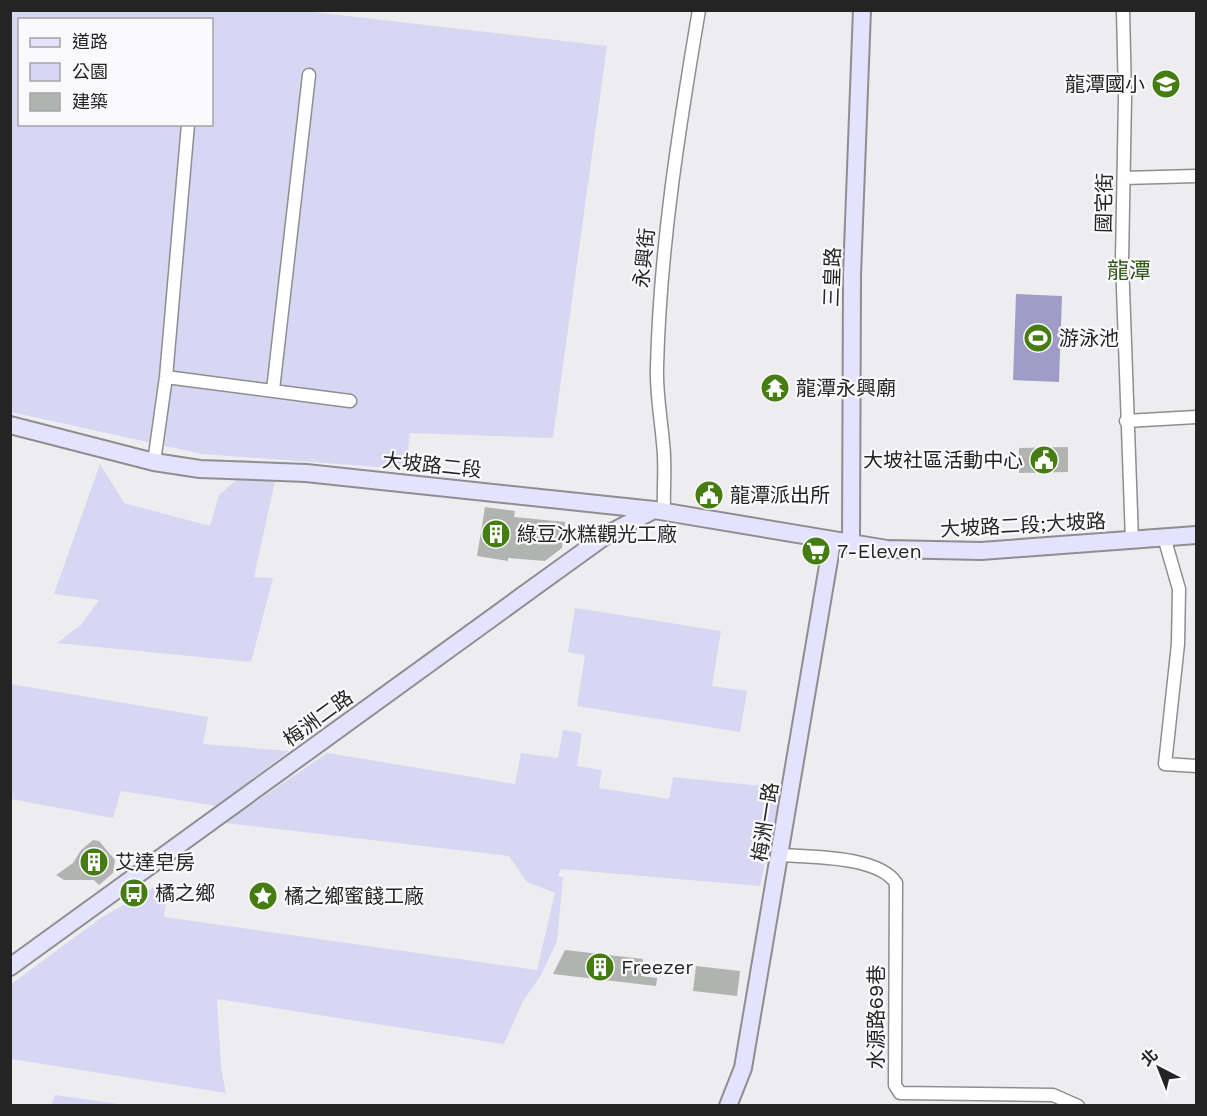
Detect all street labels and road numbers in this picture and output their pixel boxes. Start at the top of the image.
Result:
street label: 國宅街 [1091,173,1117,233]
street label: 永興街 [629,227,659,289]
street label: 三皇路 [819,247,845,307]
street label: 大坡路二段 [381,448,483,482]
street label: 大坡路二段;大坡路 [940,509,1106,541]
street label: 梅洲二路 [279,685,357,751]
street label: 梅洲一路 [747,781,783,863]
street label: 水源路69巷 [864,965,888,1069]

